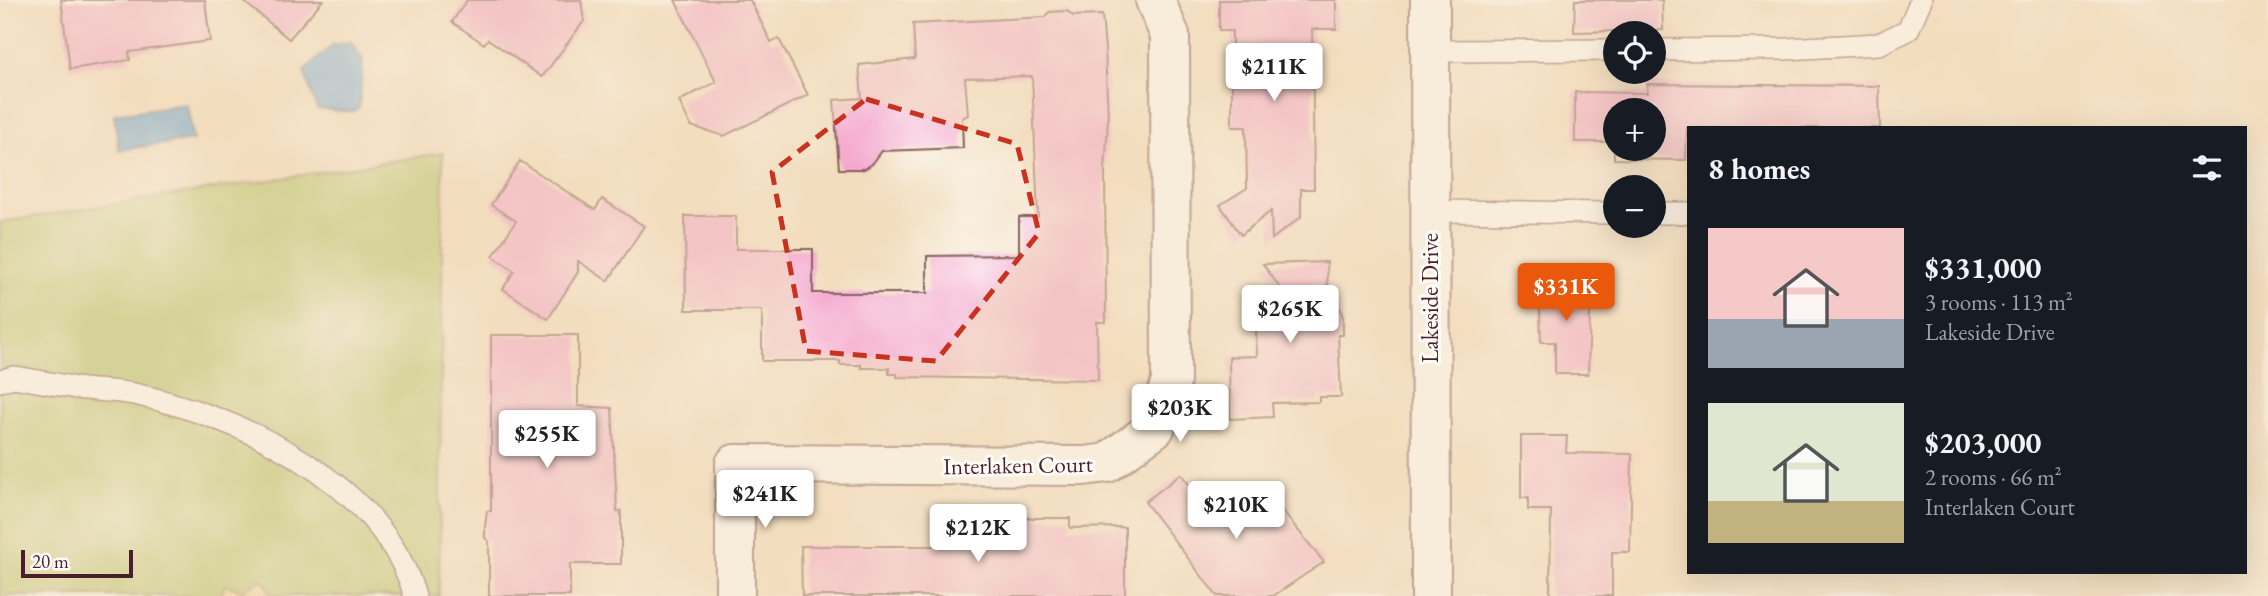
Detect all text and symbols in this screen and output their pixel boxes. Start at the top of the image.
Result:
map controls [1603,21,1666,238]
button: locate [1603,21,1666,84]
pin: $211K [1225,43,1323,103]
text: $211K [1242,51,1306,81]
button: + [1603,98,1666,161]
text: 8 homes [1708,149,1810,188]
icon: filters [2188,149,2226,187]
button: − [1603,175,1666,238]
street label: Lakeside Drive [1415,233,1445,363]
text: $331,000 [1925,248,2041,287]
icon: home [1764,256,1848,340]
pin: $331K [1517,264,1615,323]
text: $331K [1534,271,1598,301]
pin: $265K [1241,286,1339,345]
text: 3 rooms · 113 m² [1925,287,2073,317]
text: $265K [1258,293,1322,323]
text: Lakeside Drive [1925,317,2055,347]
pin: $203K [1131,384,1229,444]
text: $203K [1148,392,1212,422]
pin: $255K [498,410,596,470]
text: $255K [515,418,579,448]
text: $203,000 [1925,423,2041,462]
icon: home [1764,431,1848,515]
street label: Interlaken Court [943,449,1094,481]
text: 2 rooms · 66 m² [1925,462,2062,492]
pin: $241K [716,470,814,530]
text: $241K [733,478,797,508]
pin: $210K [1187,482,1285,541]
text: $210K [1204,489,1268,519]
text: Interlaken Court [1925,492,2075,522]
pin: $212K [929,504,1027,564]
text: $212K [946,512,1010,542]
scale bar [21,547,133,579]
text: 20 m [32,549,69,574]

